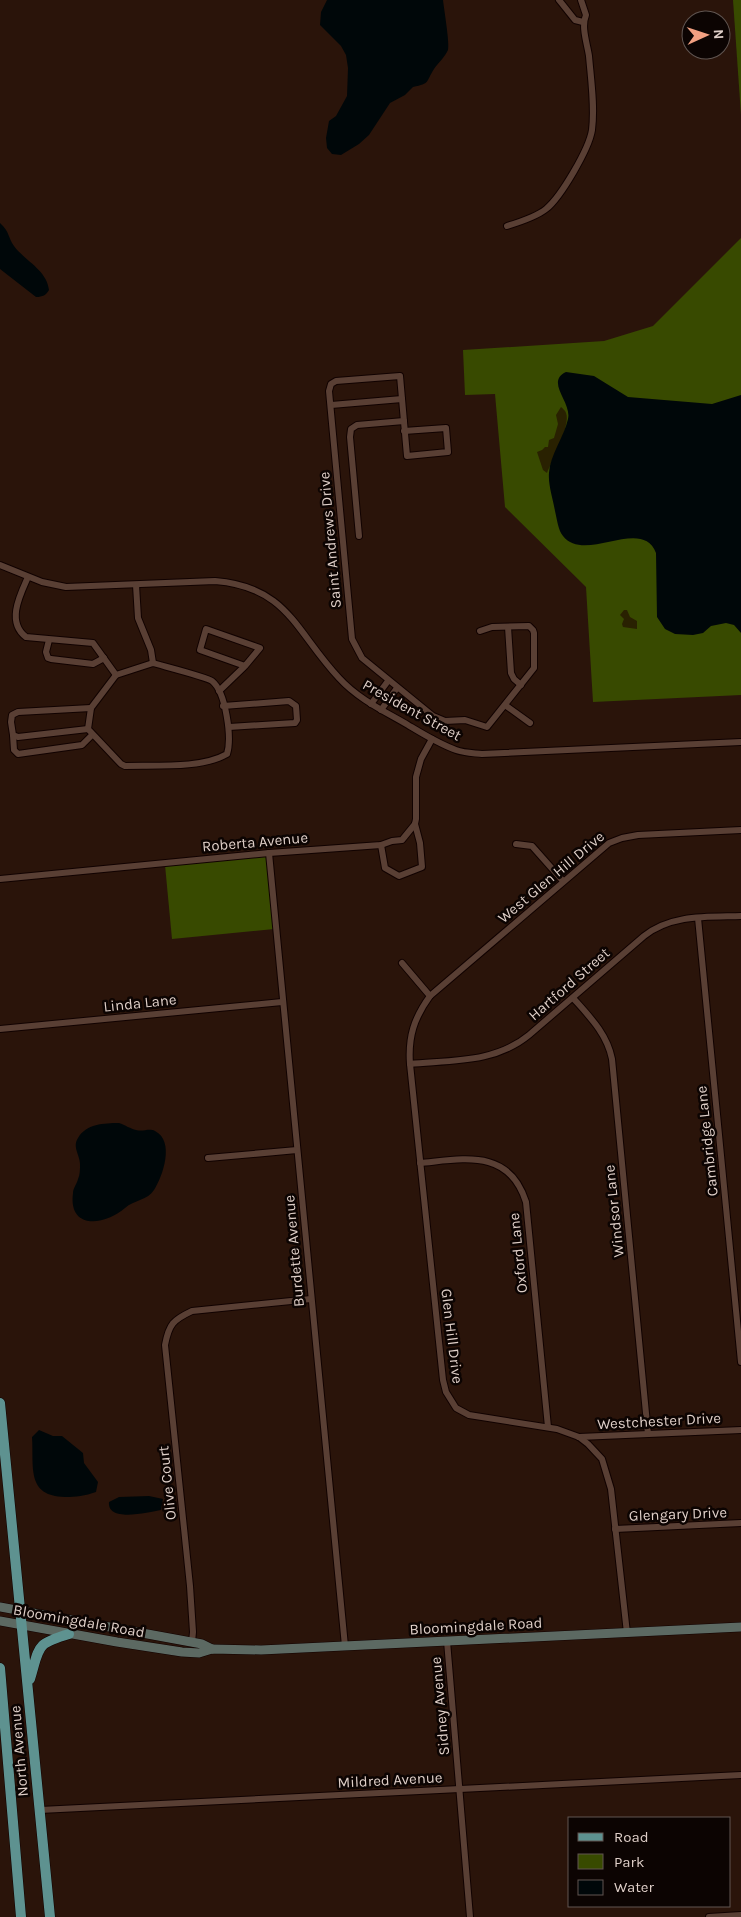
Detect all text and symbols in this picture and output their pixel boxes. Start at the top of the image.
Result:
north arrow [681,10,731,60]
text: N [710,29,727,40]
street label: Saint Andrews Drive [315,471,345,609]
street label: President Street [360,676,465,745]
street label: West Glen Hill Drive [494,827,608,927]
street label: Roberta Avenue [201,828,309,856]
street label: Hartford Street [525,944,614,1024]
street label: Linda Lane [103,990,177,1016]
street label: Cambridge Lane [692,1085,722,1197]
street label: Windsor Lane [600,1164,628,1258]
street label: Burdette Avenue [280,1194,308,1308]
street label: Oxford Lane [505,1212,531,1294]
street label: Glen Hill Drive [437,1287,467,1385]
street label: Westchester Drive [597,1409,721,1433]
street label: Olive Court [154,1445,180,1521]
street label: Glengary Drive [629,1503,727,1525]
street label: Bloomingdale Road [12,1601,146,1641]
street label: Bloomingdale Road [409,1614,543,1638]
street label: Sidney Avenue [427,1656,453,1756]
street label: North Avenue [6,1705,32,1797]
street label: Mildred Avenue [337,1768,443,1792]
legend [568,1817,731,1907]
text: Road [614,1828,649,1846]
text: Park [614,1853,644,1871]
text: Water [614,1878,655,1896]

